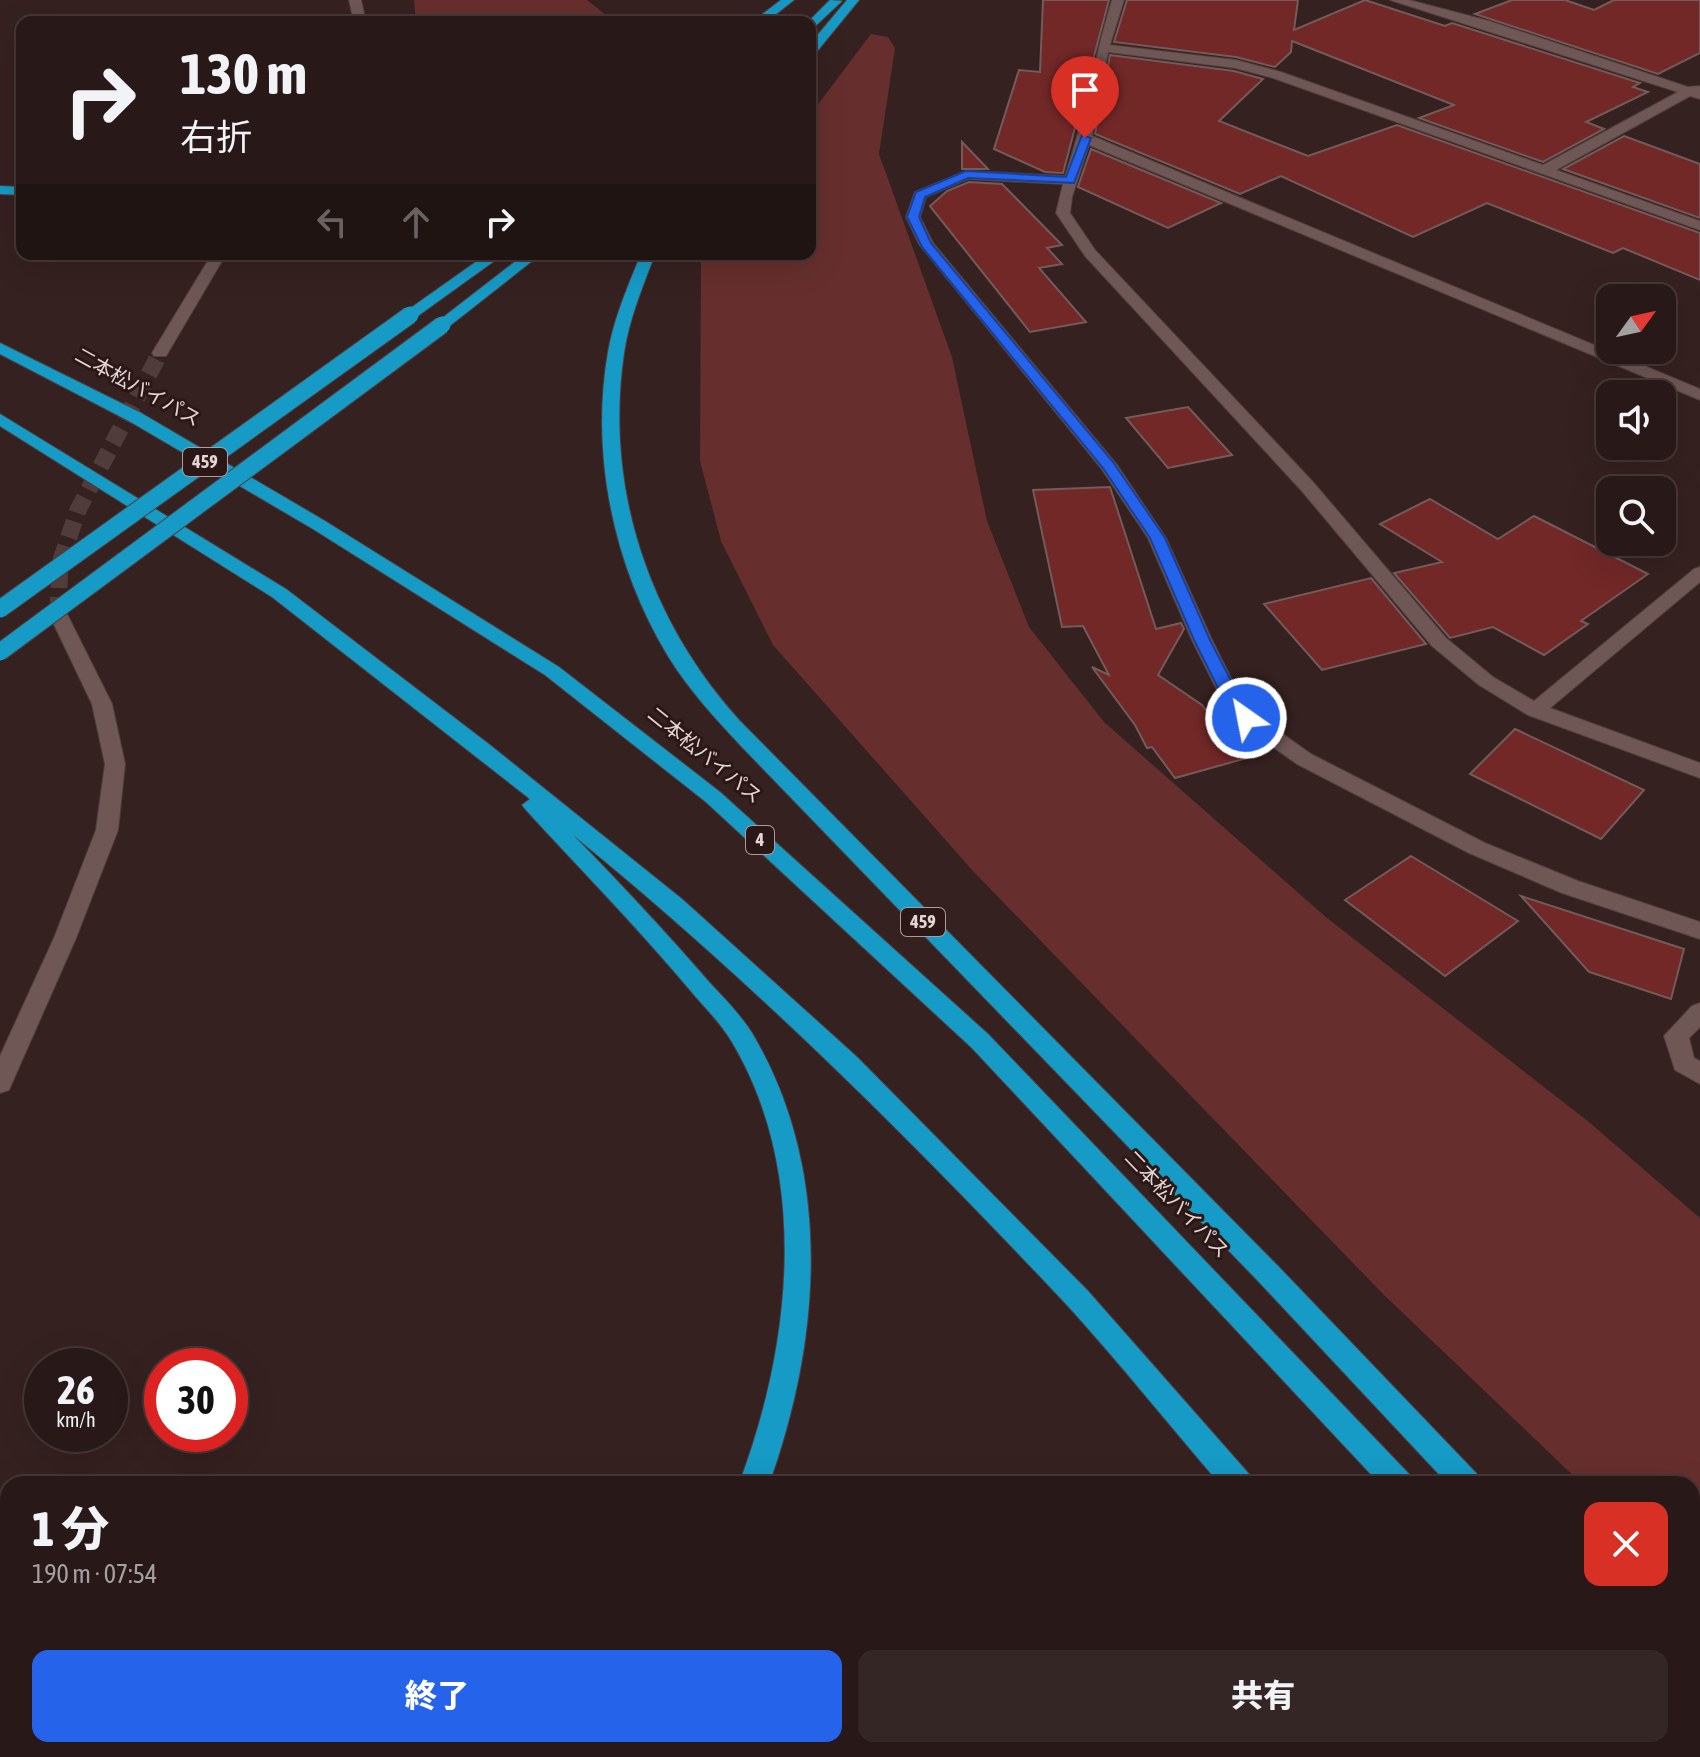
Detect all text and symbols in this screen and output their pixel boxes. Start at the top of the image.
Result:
text: 130 m [180,42,307,106]
icon: right [48,48,152,152]
pin [1051,56,1119,138]
icon: arrive [1063,68,1107,112]
text: 右折 [180,116,252,158]
icon: left [310,200,354,244]
icon: ahead [394,200,438,244]
icon: right [478,200,522,244]
north arrow [1596,284,1676,364]
map controls [1596,284,1676,556]
street label: 二本松バイパス [72,343,205,430]
button: sound [1596,380,1676,460]
road number: 459 [183,448,227,476]
button: search [1596,476,1676,556]
position arrow [1204,676,1288,760]
street label: 二本松バイパス [644,702,767,807]
road number: 4 [746,826,774,854]
road number: 459 [901,908,945,936]
street label: 二本松バイパス [1121,1145,1234,1262]
speed limit sign: 30 [144,1348,248,1452]
text: 26 [57,1367,95,1412]
text: km/h [56,1408,96,1431]
text: 1 分 [32,1501,109,1556]
button: close [1584,1502,1668,1586]
text: 190 m · 07:54 [32,1559,157,1589]
button: 終了 [32,1650,842,1742]
button: 共有 [858,1650,1668,1742]

